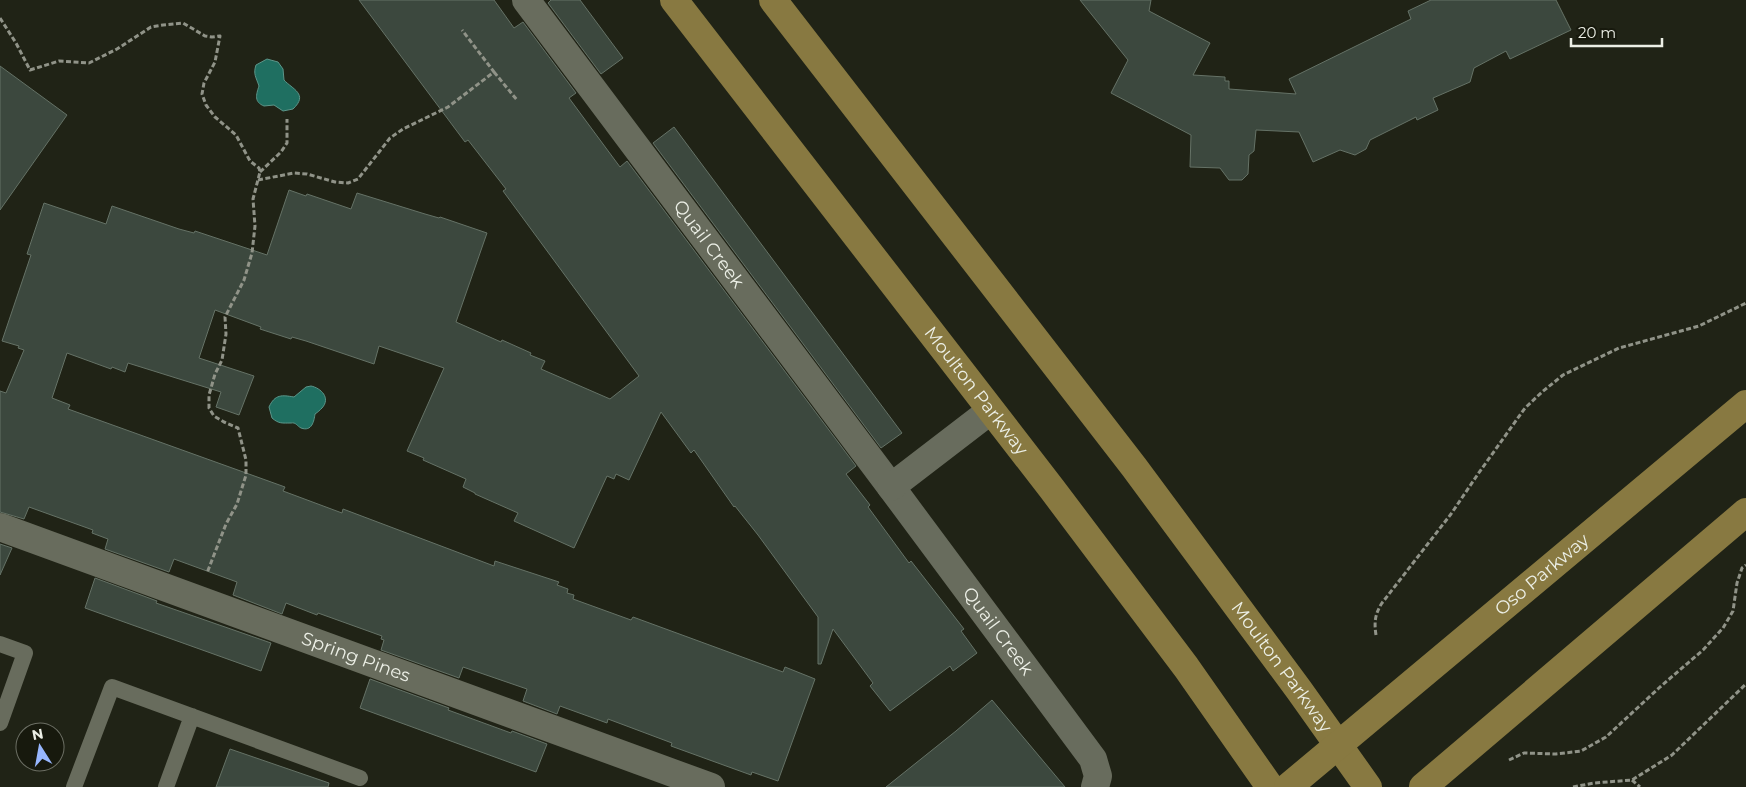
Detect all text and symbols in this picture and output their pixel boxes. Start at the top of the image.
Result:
scale bar [1571,15,1662,47]
text: 20 m [1578,23,1616,42]
street label: Quail Creek [669,196,749,293]
street label: Moulton Parkway [920,322,1033,460]
street label: Oso Parkway [1490,529,1594,620]
street label: Quail Creek [958,583,1038,680]
street label: Moulton Parkway [1227,597,1337,737]
street label: Spring Pines [299,627,413,687]
north arrow [15,722,65,772]
text: N [30,724,45,744]

